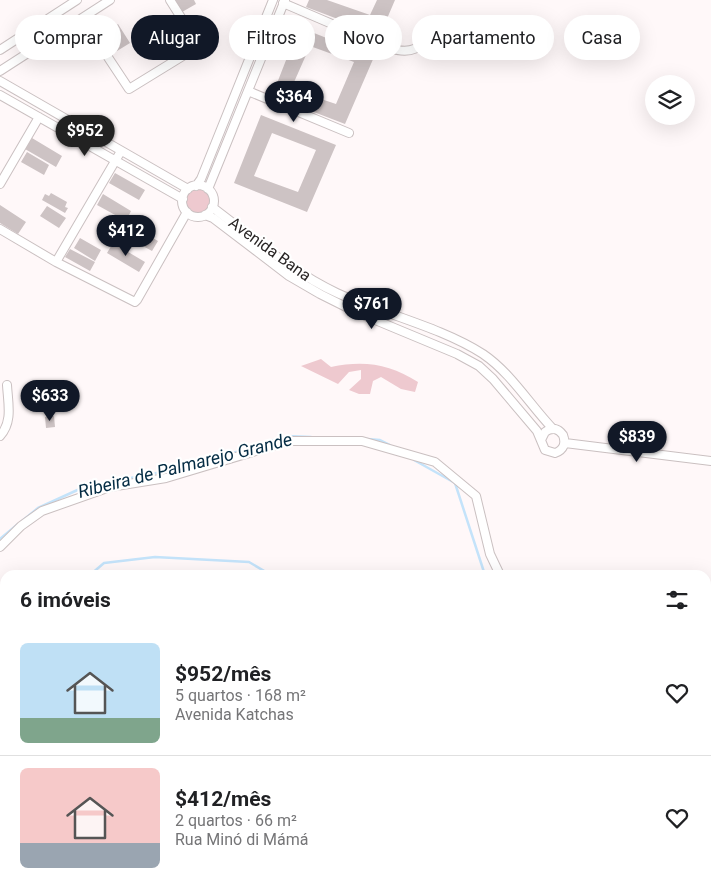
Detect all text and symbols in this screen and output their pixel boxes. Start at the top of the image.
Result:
chip: Comprar [15,15,121,60]
chip: Alugar [131,15,219,60]
chip: Filtros [229,15,315,60]
chip: Novo [325,15,402,60]
chip: Apartamento [412,15,554,60]
chip: Casa [564,15,640,60]
map controls [645,75,695,125]
button: layers [645,75,695,125]
pin: $364 [264,80,324,123]
text: $364 [276,87,312,106]
pin: $952 [55,114,115,157]
text: $952 [67,121,103,140]
street label: Avenida Bana [225,213,315,285]
pin: $412 [96,214,156,257]
text: $412 [108,221,144,240]
pin: $761 [342,288,402,330]
text: $761 [354,294,390,313]
pin: $633 [20,380,80,422]
text: $633 [32,386,68,405]
pin: $839 [607,420,667,463]
text: $839 [619,427,655,446]
water label: Ribeira de Palmarejo Grande [76,428,294,502]
icon: filters [663,586,691,614]
text: 6 imóveis [20,588,111,612]
text: $952/mês [175,662,271,686]
icon: home [60,663,120,723]
icon: heart [663,679,691,707]
text: 5 quartos · 168 m² [175,686,306,705]
text: Avenida Katchas [175,705,294,724]
text: $412/mês [175,787,271,811]
icon: home [60,788,120,848]
icon: heart [663,804,691,832]
text: 2 quartos · 66 m² [175,811,297,830]
text: Rua Minó di Mámá [175,830,308,849]

